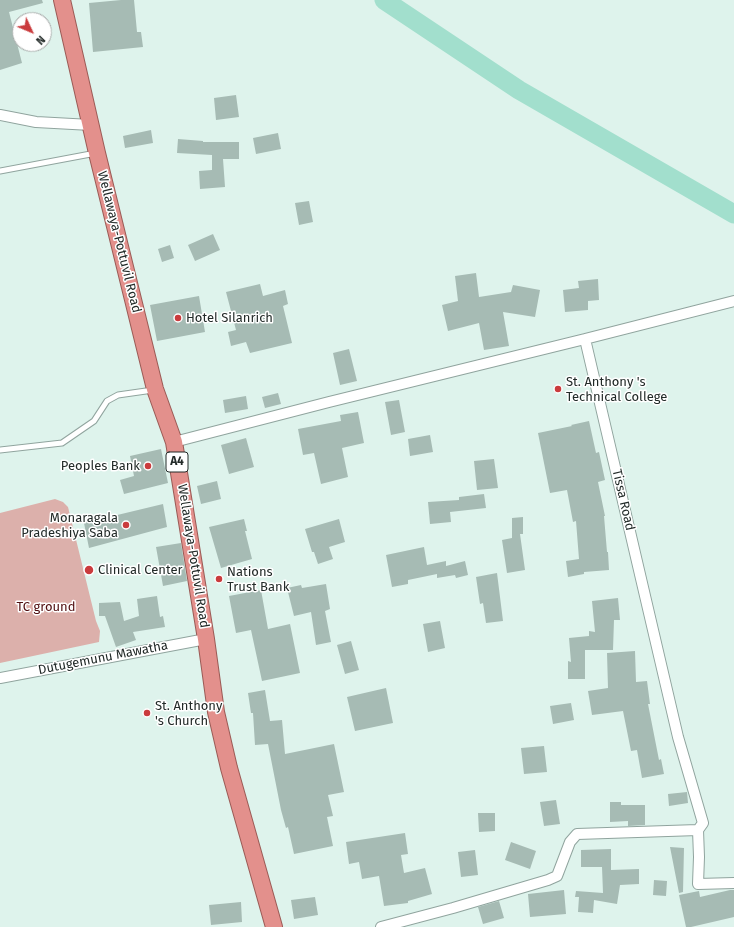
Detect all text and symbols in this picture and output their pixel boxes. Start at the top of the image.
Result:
north arrow [12,12,52,52]
text: N [33,33,47,47]
street label: Wellawaya-Pottuvil Road [94,169,144,315]
place label: Hotel Silanrich [186,310,273,326]
marker: Hotel Silanrich [173,313,183,323]
place label: St. Anthony 's Technical College [566,374,667,405]
marker: St. Anthony 's Technical College [553,384,563,394]
road number: A4 [166,452,188,472]
place label: Peoples Bank [61,458,140,474]
marker: Peoples Bank [143,461,153,471]
street label: Tissa Road [608,468,638,532]
street label: Wellawaya-Pottuvil Road [174,483,212,629]
place label: Monaragala Pradeshiya Saba [21,510,118,541]
marker: Monaragala Pradeshiya Saba [121,520,131,530]
place label: Clinical Center [98,562,183,578]
marker: Clinical Center [83,564,95,576]
place label: Nations Trust Bank [227,564,289,595]
marker: Nations Trust Bank [214,574,224,584]
park label: TC ground [17,599,75,615]
street label: Dutugemunu Mawatha [37,638,169,678]
place label: St. Anthony 's Church [155,698,222,729]
marker: St. Anthony 's Church [142,708,152,718]

